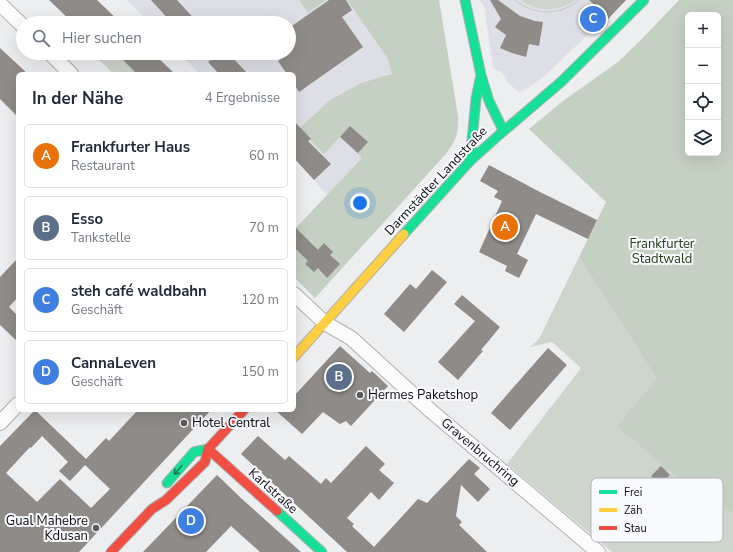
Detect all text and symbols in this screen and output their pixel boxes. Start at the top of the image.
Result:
pin: C [580,4,606,34]
map controls [685,12,721,156]
button: + [685,12,721,48]
search box [16,16,296,60]
icon: search [30,27,52,49]
text: Hier suchen [62,28,142,48]
button: − [685,48,721,84]
button: locate [685,84,721,120]
text: In der Nähe [32,87,123,110]
text: 4 Ergebnisse [205,89,280,107]
button: layers [685,120,721,156]
street label: Darmstädter Landstraße [381,123,491,239]
text: Frankfurter Haus [71,137,190,157]
text: A [41,147,51,165]
text: 60 m [249,147,279,165]
text: Restaurant [71,157,135,175]
your location [350,193,370,213]
text: Esso [71,209,103,229]
pin: A [492,212,518,242]
text: B [42,219,50,237]
text: 70 m [249,219,279,237]
text: Tankstelle [71,229,131,247]
park label: Frankfurter Stadtwald [629,235,695,268]
text: steh café waldbahn [71,281,207,301]
text: C [42,291,50,309]
text: 120 m [241,291,279,309]
text: Geschäft [71,301,122,319]
text: CannaLeven [71,353,156,373]
pin: B [326,362,352,392]
text: D [41,363,51,381]
text: 150 m [241,363,279,381]
text: Geschäft [71,373,122,391]
place label: Hermes Paketshop [368,386,478,404]
marker: Hermes Paketshop [355,390,365,400]
place label: Hotel Central [192,414,270,432]
street label: Gravenbruchring [437,414,523,490]
marker: Hotel Central [179,418,189,428]
street label: Karlstraße [244,464,302,518]
one-way arrow [174,465,183,475]
legend [591,478,723,542]
text: Frei [624,485,642,500]
text: Zäh [624,503,642,518]
pin: D [178,506,204,536]
place label: Gual Mahebre Kdusan [6,512,88,545]
text: Stau [624,521,647,536]
marker: Gual Mahebre Kdusan [91,523,101,533]

